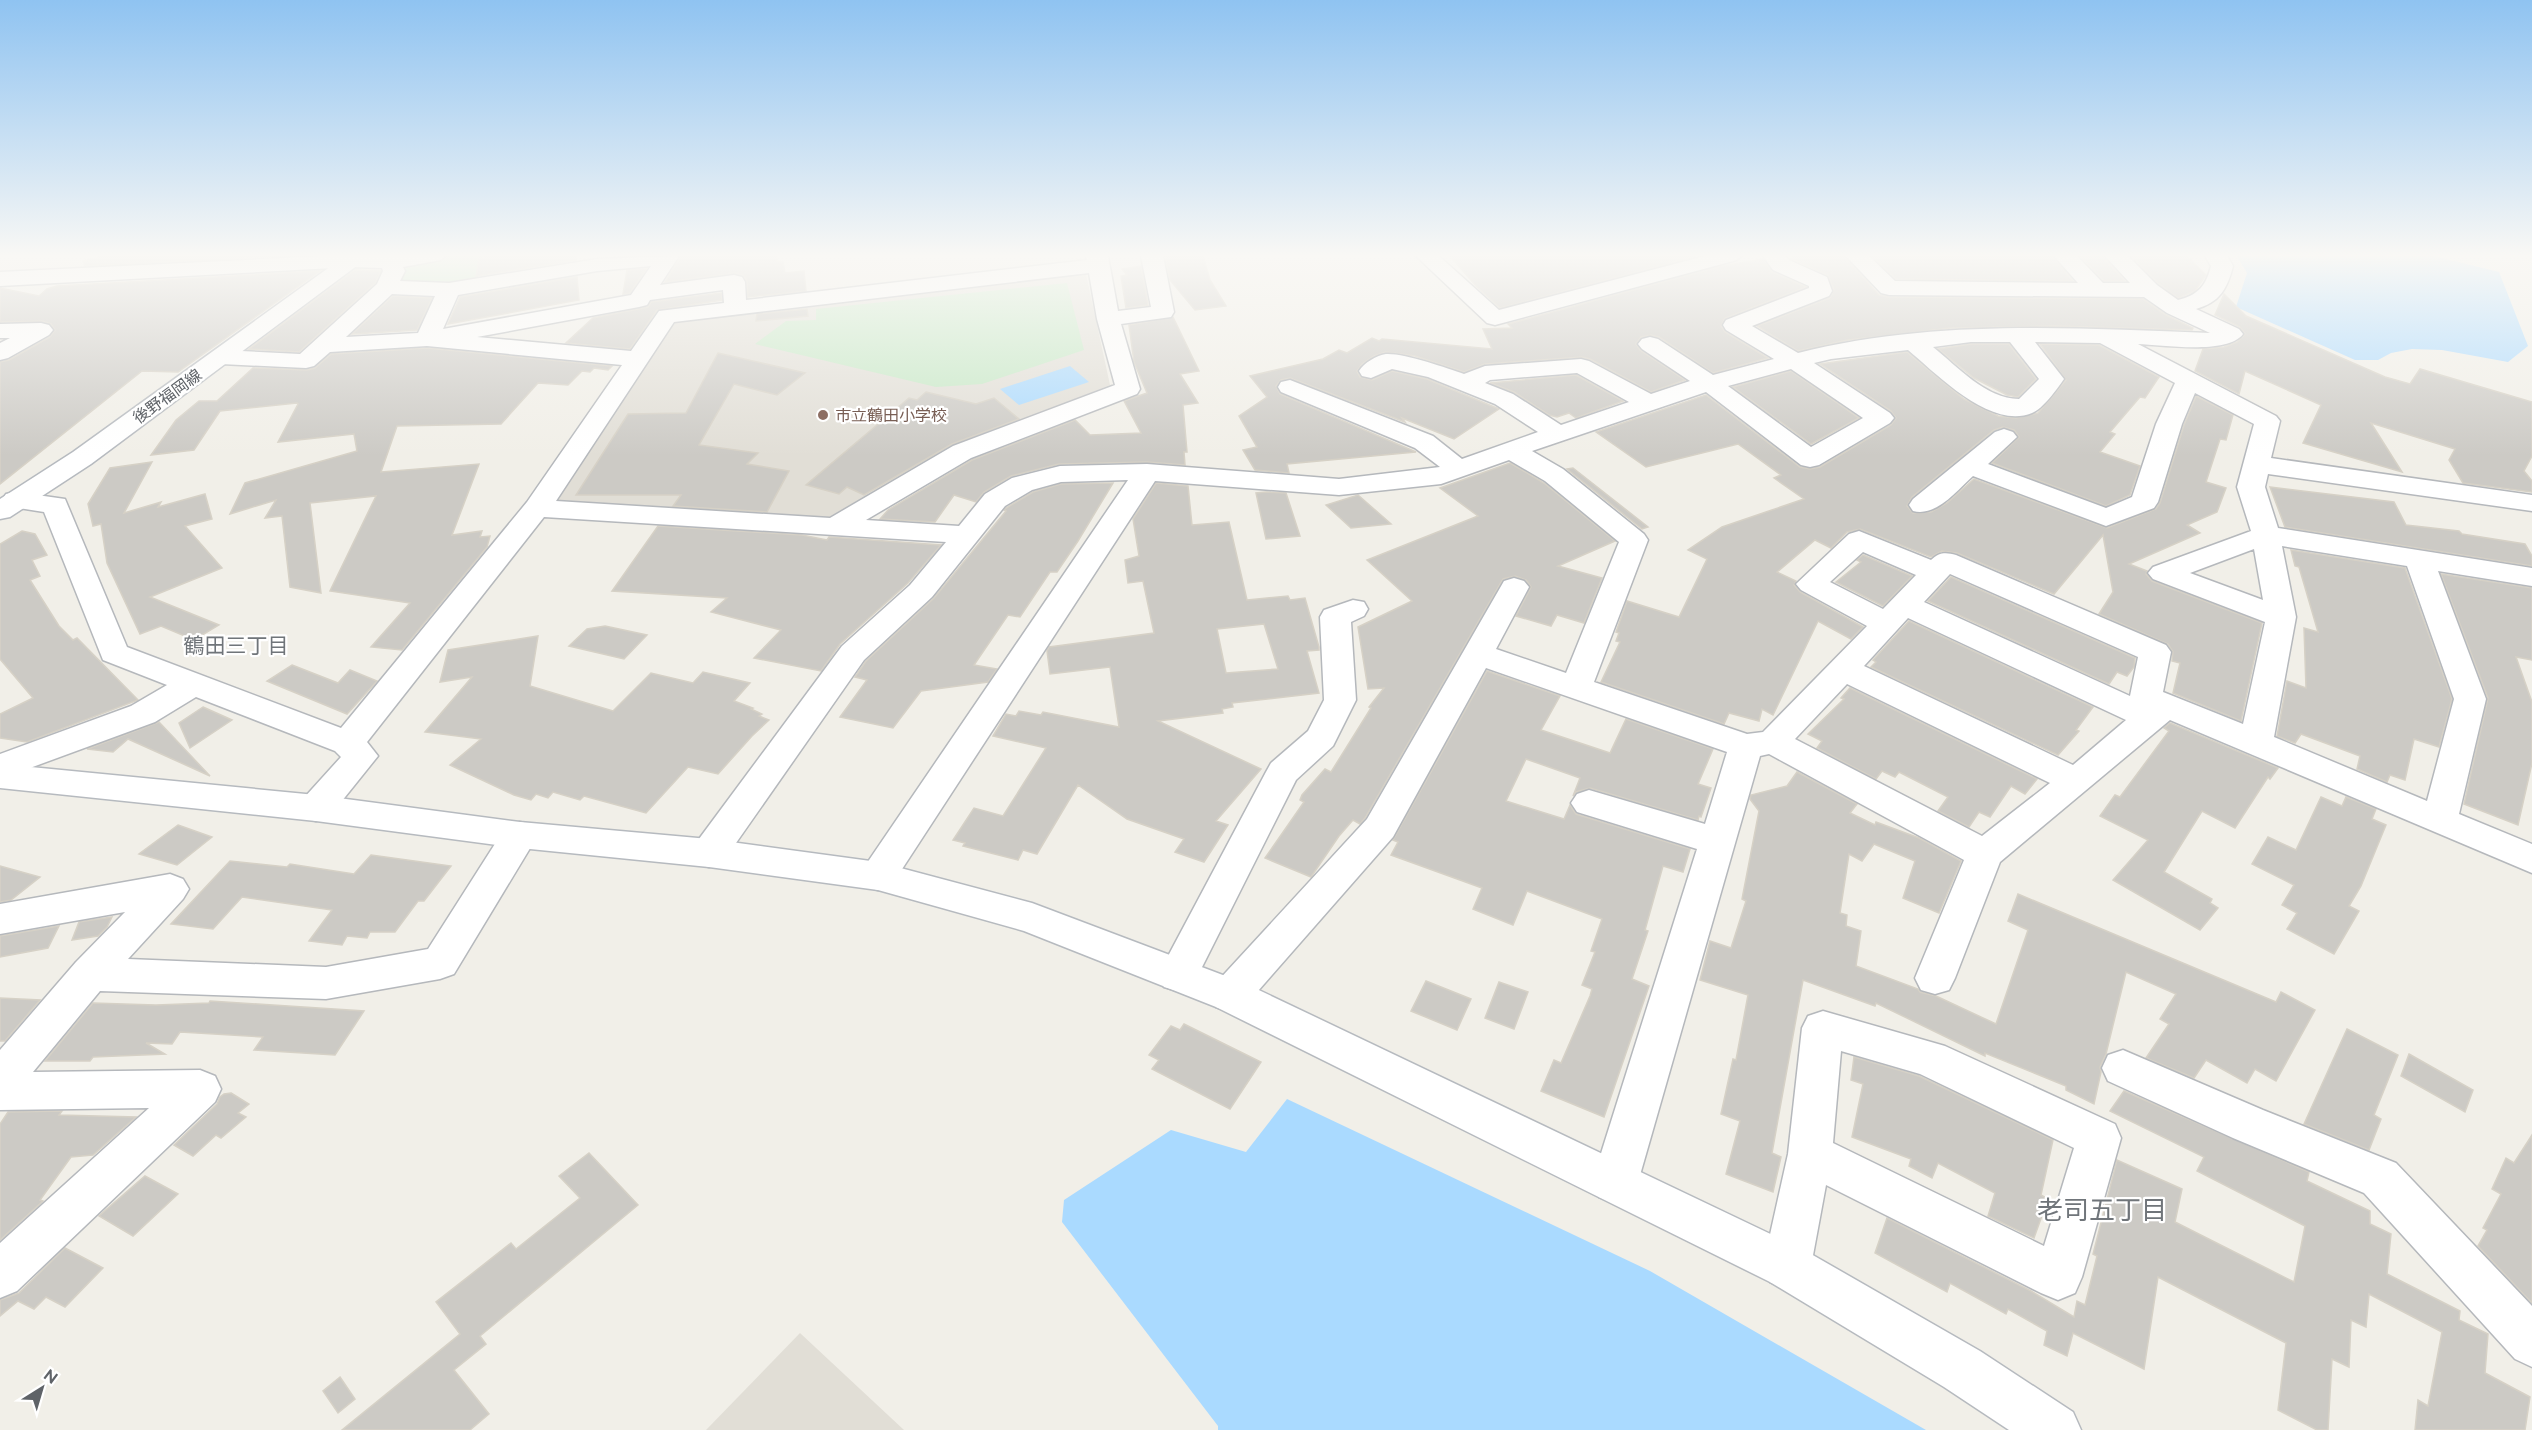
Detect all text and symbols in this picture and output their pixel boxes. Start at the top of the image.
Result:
street label: 後野福岡線 [129,365,205,428]
place label: 市立鶴田小学校 [835,406,947,425]
marker: 市立鶴田小学校 [816,408,830,422]
district label: 鶴田三丁目 [184,633,289,658]
district label: 老司五丁目 [2037,1195,2167,1225]
north arrow [12,1358,72,1418]
text: N [40,1365,61,1388]

